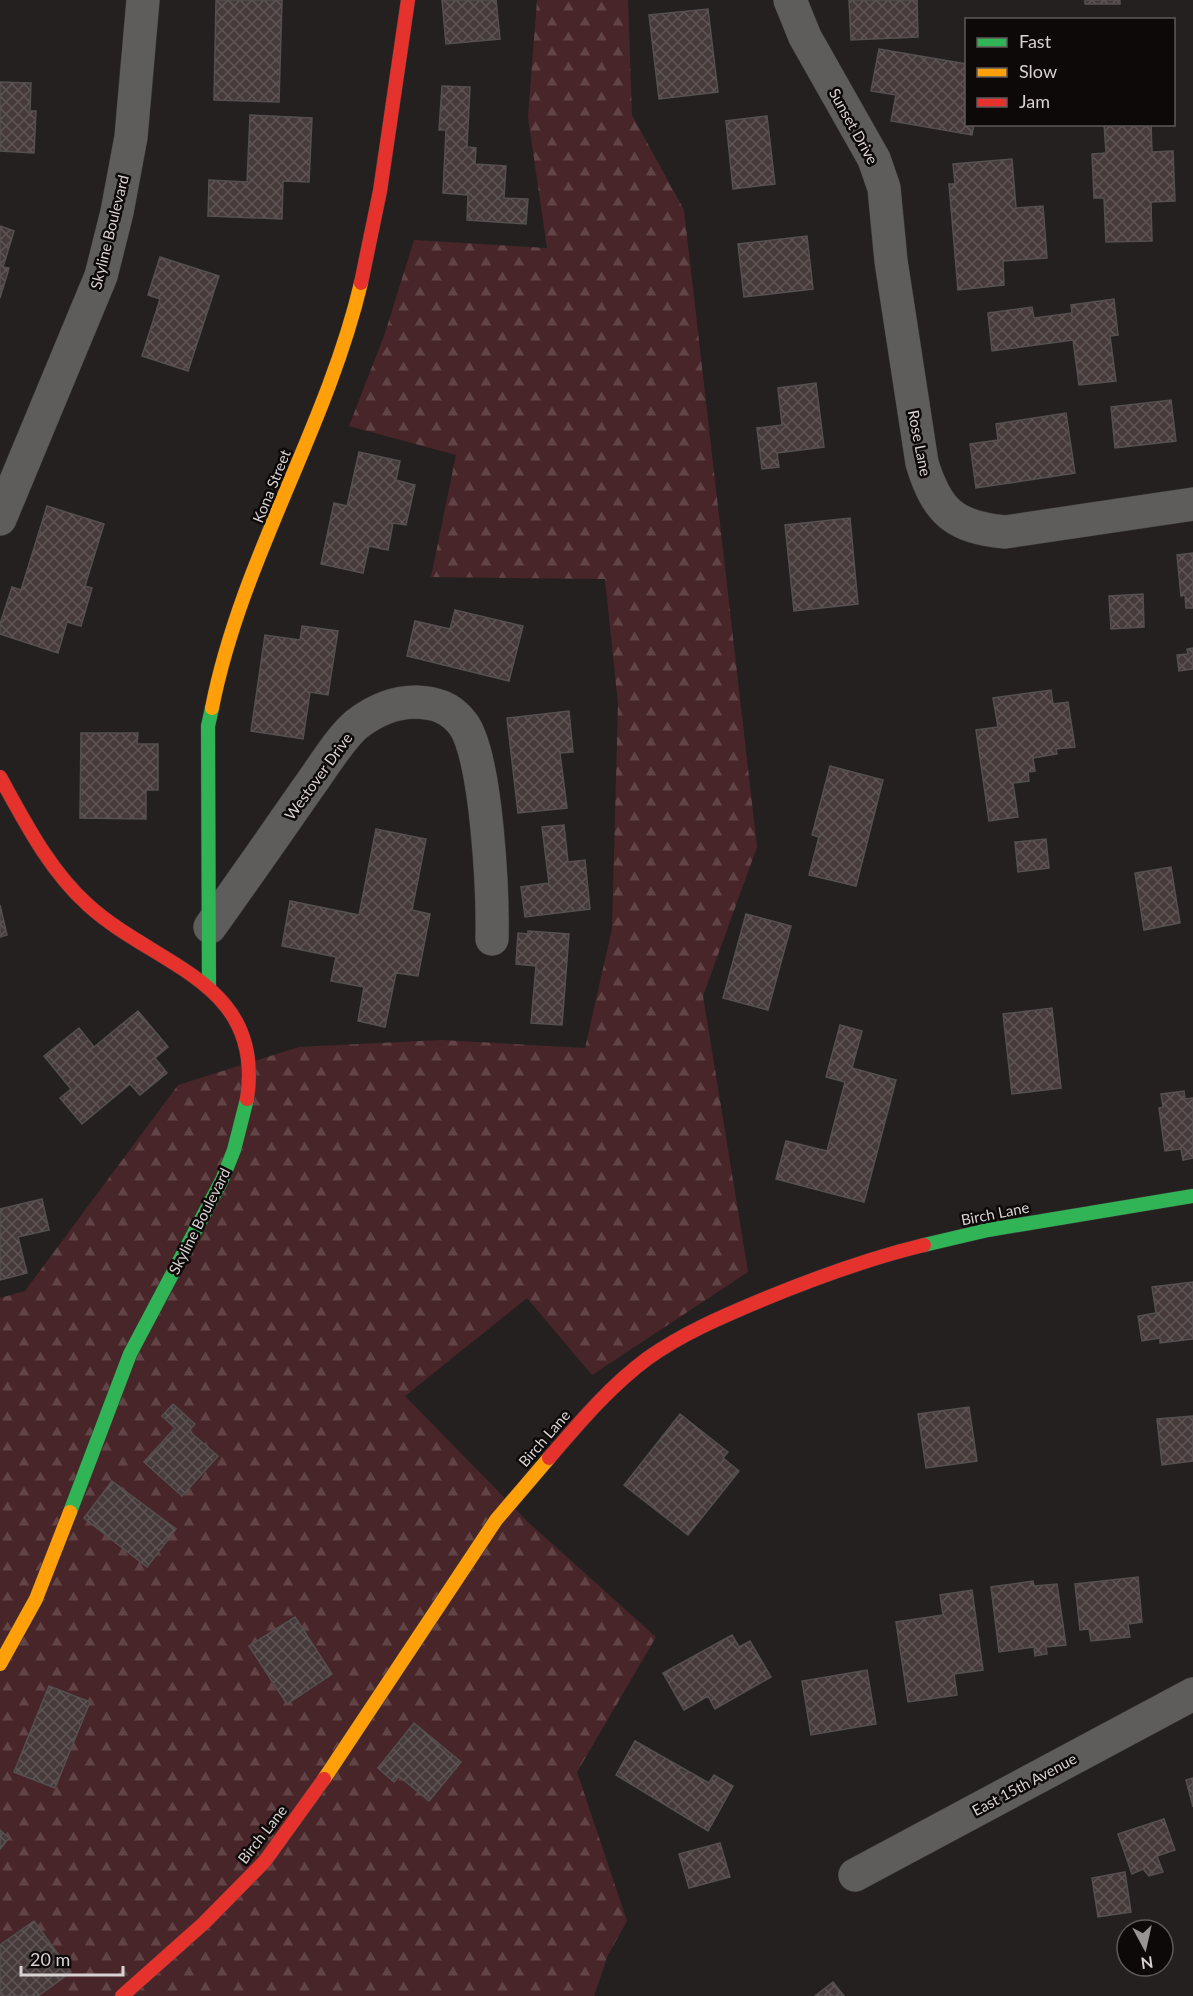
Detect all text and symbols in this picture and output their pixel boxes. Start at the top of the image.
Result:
legend [965,18,1175,126]
text: Fast [1019,30,1052,52]
text: Slow [1019,60,1057,82]
street label: Sunset Drive [826,85,882,167]
text: Jam [1019,90,1050,112]
street label: Skyline Boulevard [86,173,132,291]
street label: Rose Lane [905,408,935,478]
street label: Kona Street [248,446,294,525]
street label: Westover Drive [280,729,356,823]
street label: Skyline Boulevard [164,1165,234,1277]
street label: Birch Lane [959,1198,1031,1228]
street label: Birch Lane [515,1406,574,1470]
street label: East 15th Avenue [969,1749,1079,1819]
street label: Birch Lane [234,1801,290,1867]
north arrow [1115,1918,1175,1978]
scale bar [21,1939,123,1977]
text: 20 m [30,1948,70,1970]
text: N [1140,1953,1155,1974]

